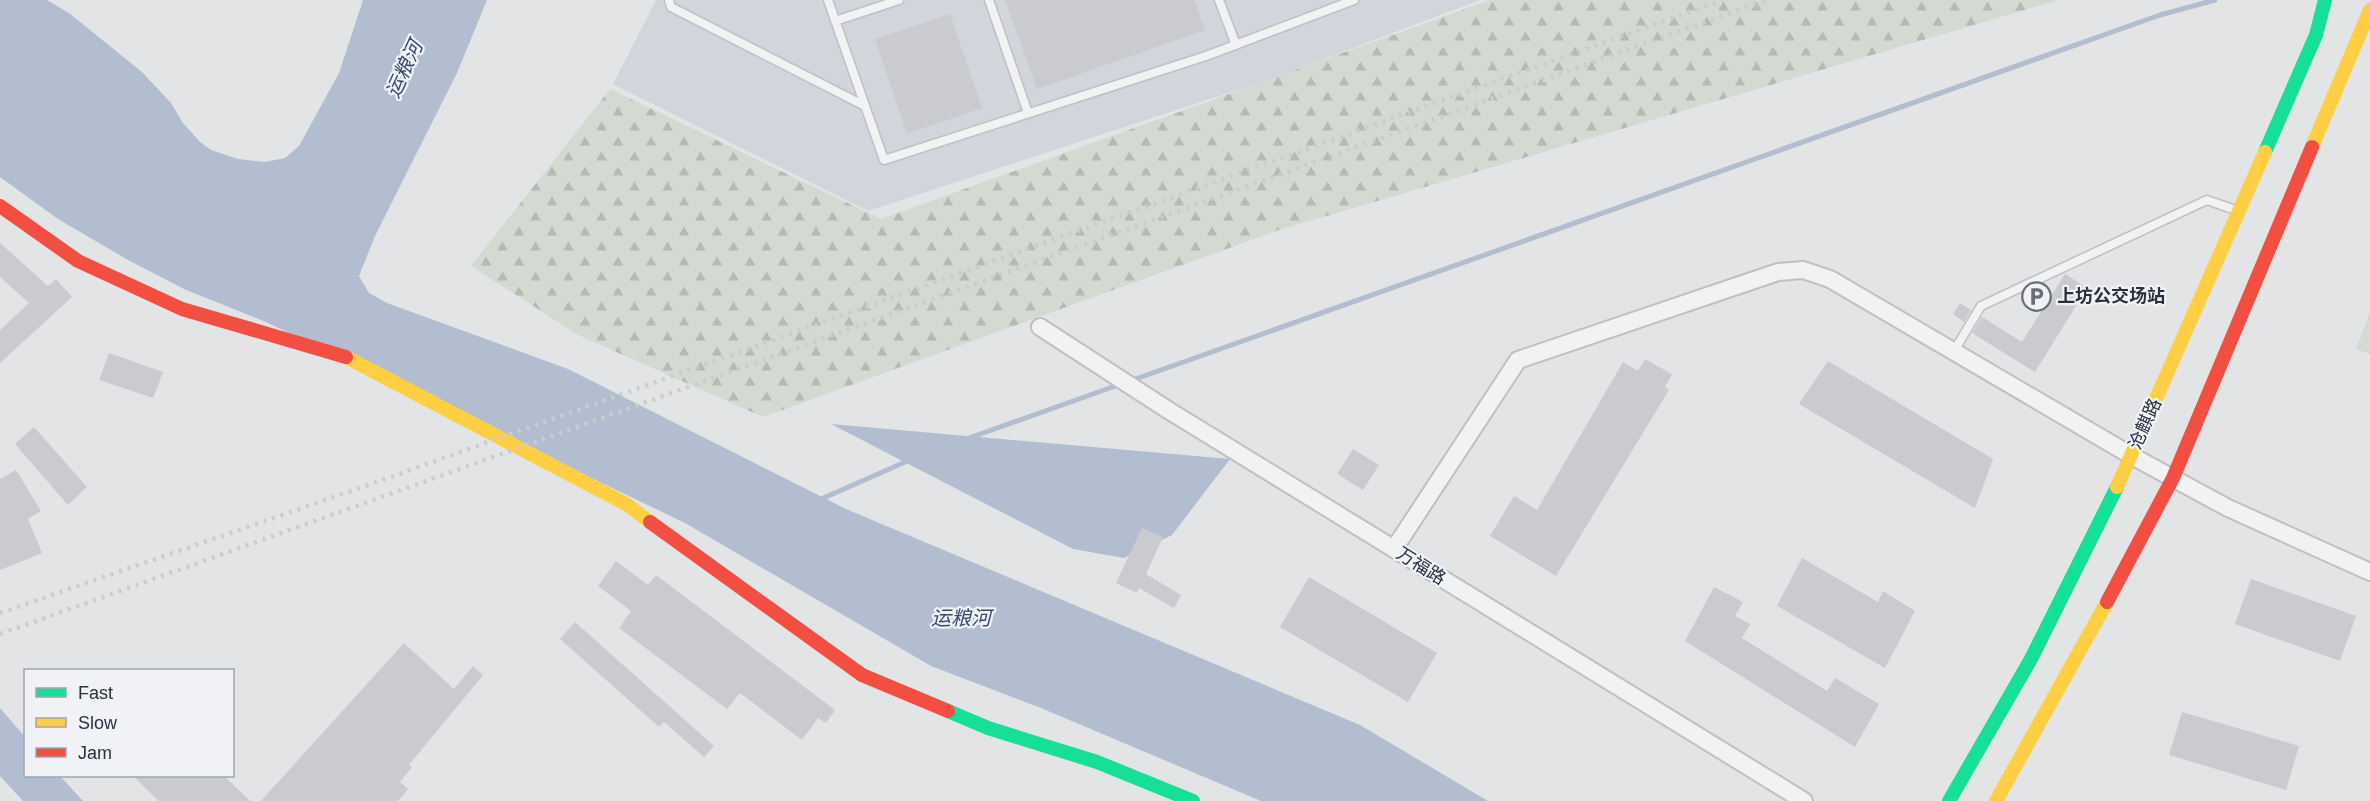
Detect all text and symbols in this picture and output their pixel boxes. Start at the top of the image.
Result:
water label: 运粮河 [381,34,428,101]
parking icon: 上坊公交场站 [2020,280,2052,312]
place label: 上坊公交场站 [2057,286,2165,306]
street label: 沧麒路 [2125,395,2165,453]
street label: 万福路 [1393,543,1449,589]
water label: 运粮河 [931,607,995,629]
legend [24,669,234,777]
text: Fast [78,683,113,703]
text: Slow [78,713,118,733]
text: Jam [78,743,112,763]

